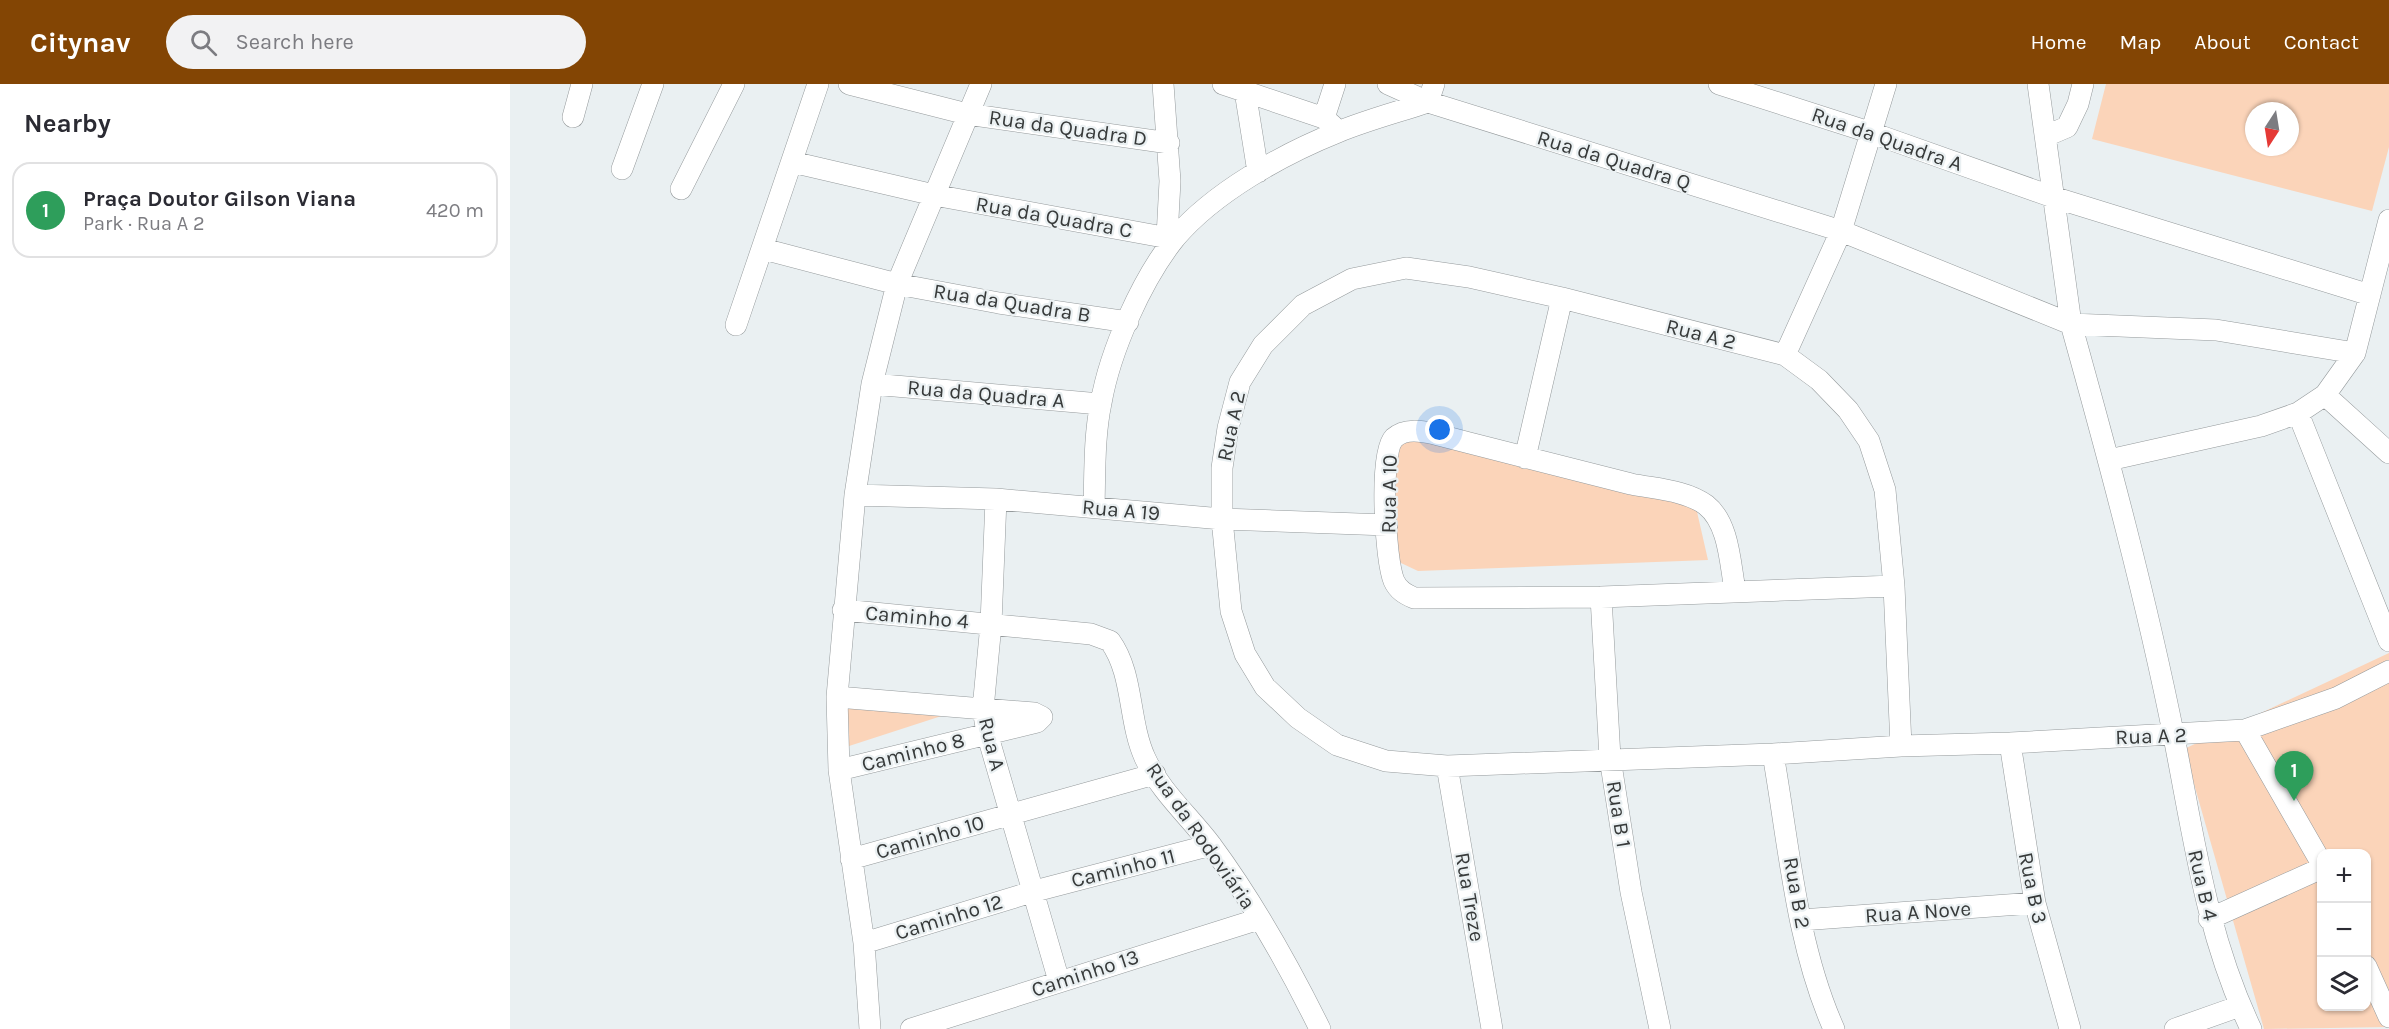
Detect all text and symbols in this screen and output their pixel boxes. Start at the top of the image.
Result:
search box [166,15,586,69]
text: Citynav [30,26,130,59]
icon: search [187,26,220,59]
text: Search here [235,29,354,55]
text: Home [2031,30,2087,54]
text: Map [2120,30,2161,54]
text: About [2194,30,2251,54]
text: Contact [2284,30,2359,54]
street label: Rua da Quadra A [1809,102,1965,176]
north arrow [2245,102,2299,156]
street label: Rua da Quadra D [987,105,1149,151]
text: Nearby [24,108,111,139]
street label: Rua da Quadra Q [1534,125,1694,195]
text: Praça Doutor Gilson Viana [83,186,356,212]
street label: Rua da Quadra C [974,191,1134,243]
text: 1 [42,199,49,222]
text: 420 m [426,199,484,222]
text: Park · Rua A 2 [83,212,205,235]
street label: Rua da Quadra B [932,279,1092,327]
street label: Rua A 2 [1663,314,1739,354]
street label: Rua da Quadra A [906,375,1066,413]
street label: Rua A 2 [1212,389,1250,463]
your location [1425,415,1454,444]
street label: Rua A 10 [1376,454,1402,534]
street label: Rua A 19 [1081,495,1161,525]
street label: Caminho 4 [864,601,970,634]
street label: Rua A [974,715,1010,773]
street label: Rua A 2 [2115,723,2187,749]
street label: Caminho 8 [859,728,967,776]
pin: 1 [2274,752,2314,801]
street label: Rua da Rodoviária [1142,758,1260,914]
street label: Rua B 1 [1602,779,1636,849]
street label: Caminho 10 [873,810,987,864]
street label: Caminho 11 [1069,844,1177,892]
street label: Rua B 4 [2183,847,2223,923]
map controls [2317,849,2371,1011]
button: + [2317,849,2371,903]
street label: Rua Treze [1450,850,1490,944]
street label: Rua B 3 [2014,850,2052,926]
street label: Rua B 2 [1779,855,1815,931]
street label: Caminho 12 [892,889,1006,945]
street label: Rua A Nove [1864,896,1972,928]
button: − [2317,903,2371,957]
street label: Caminho 13 [1028,944,1142,1002]
button: layers [2317,957,2371,1011]

